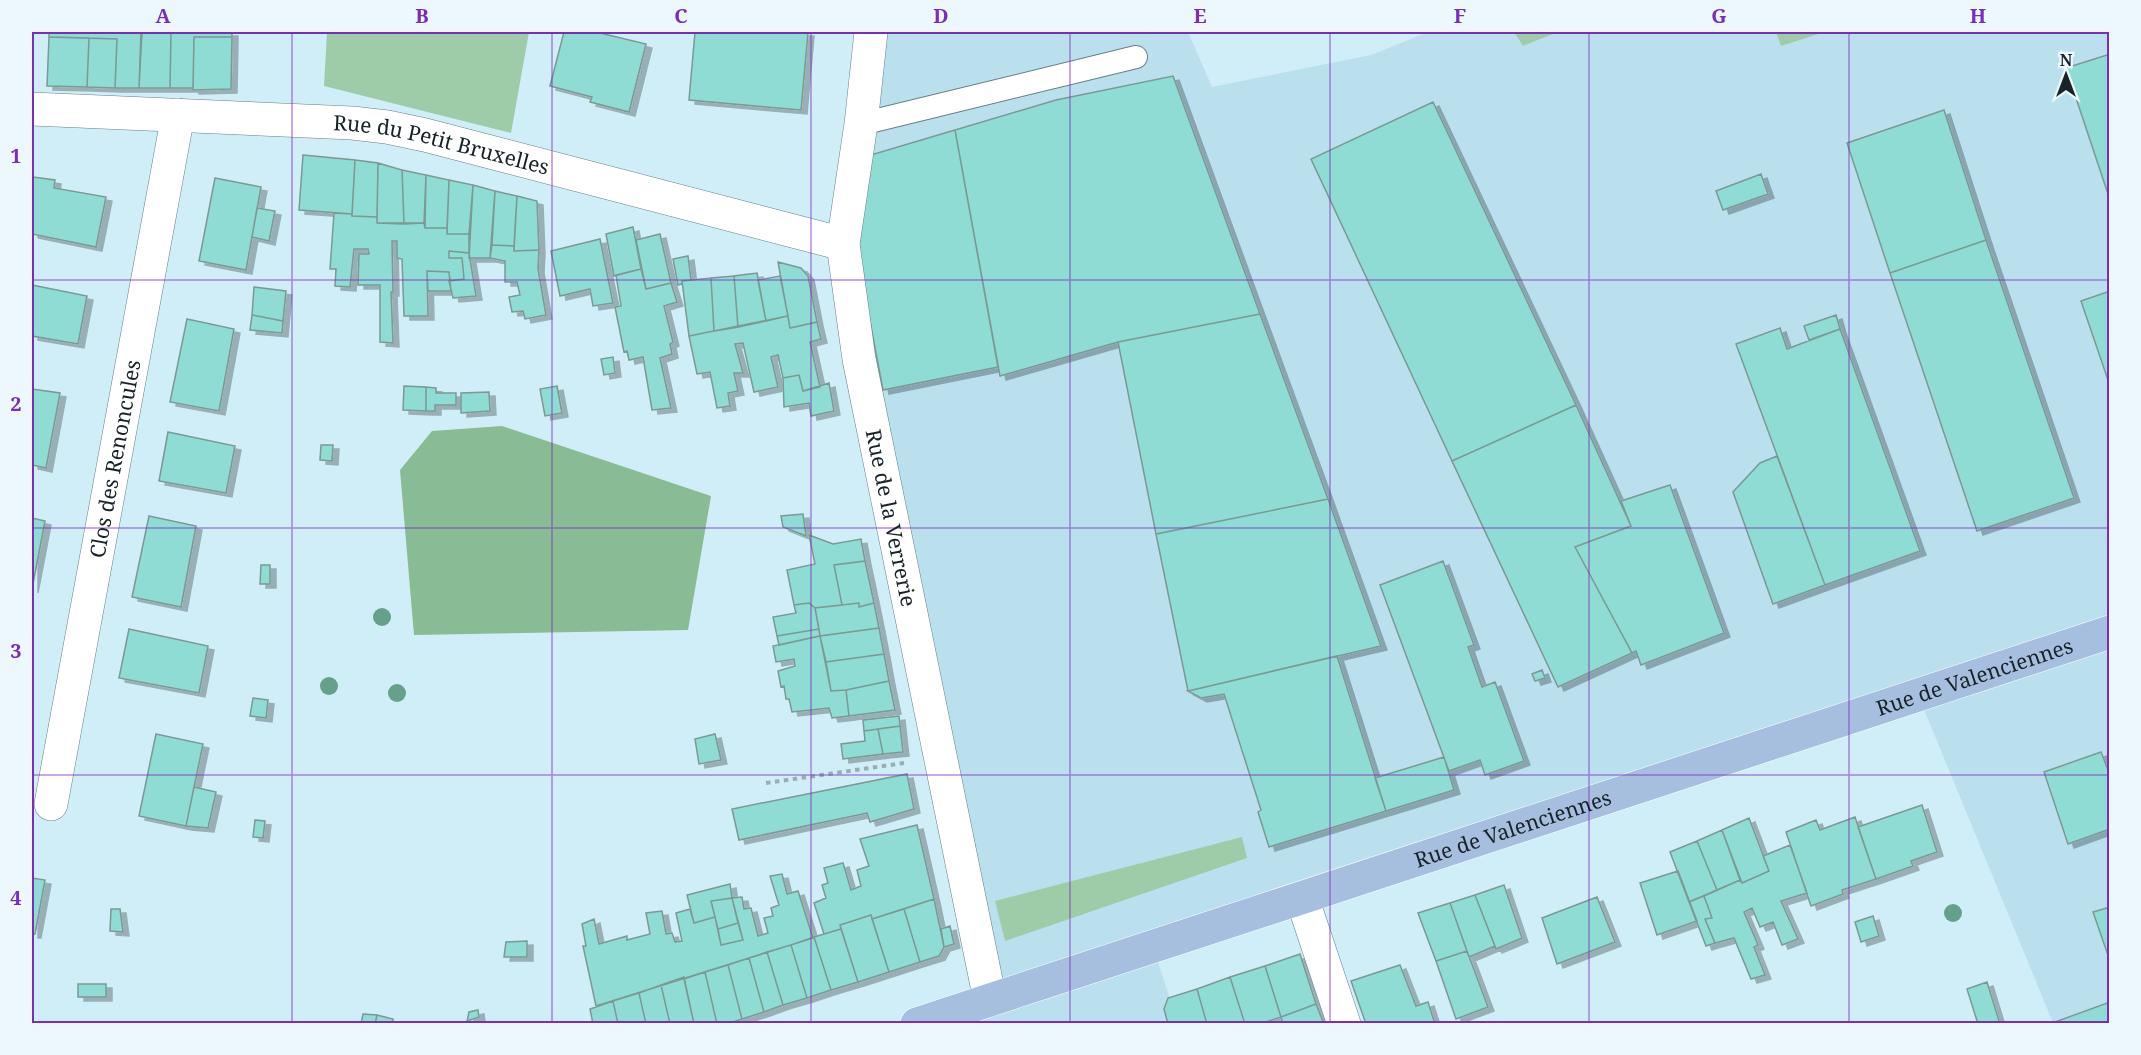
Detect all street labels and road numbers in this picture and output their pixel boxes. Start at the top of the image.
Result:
street label: Rue du Petit Bruxelles [333,108,552,181]
street label: Clos des Renoncules [83,358,147,560]
street label: Rue de la Verrerie [860,427,923,609]
street label: Rue de Valenciennes [1872,631,2076,722]
street label: Rue de Valenciennes [1411,783,1615,874]

